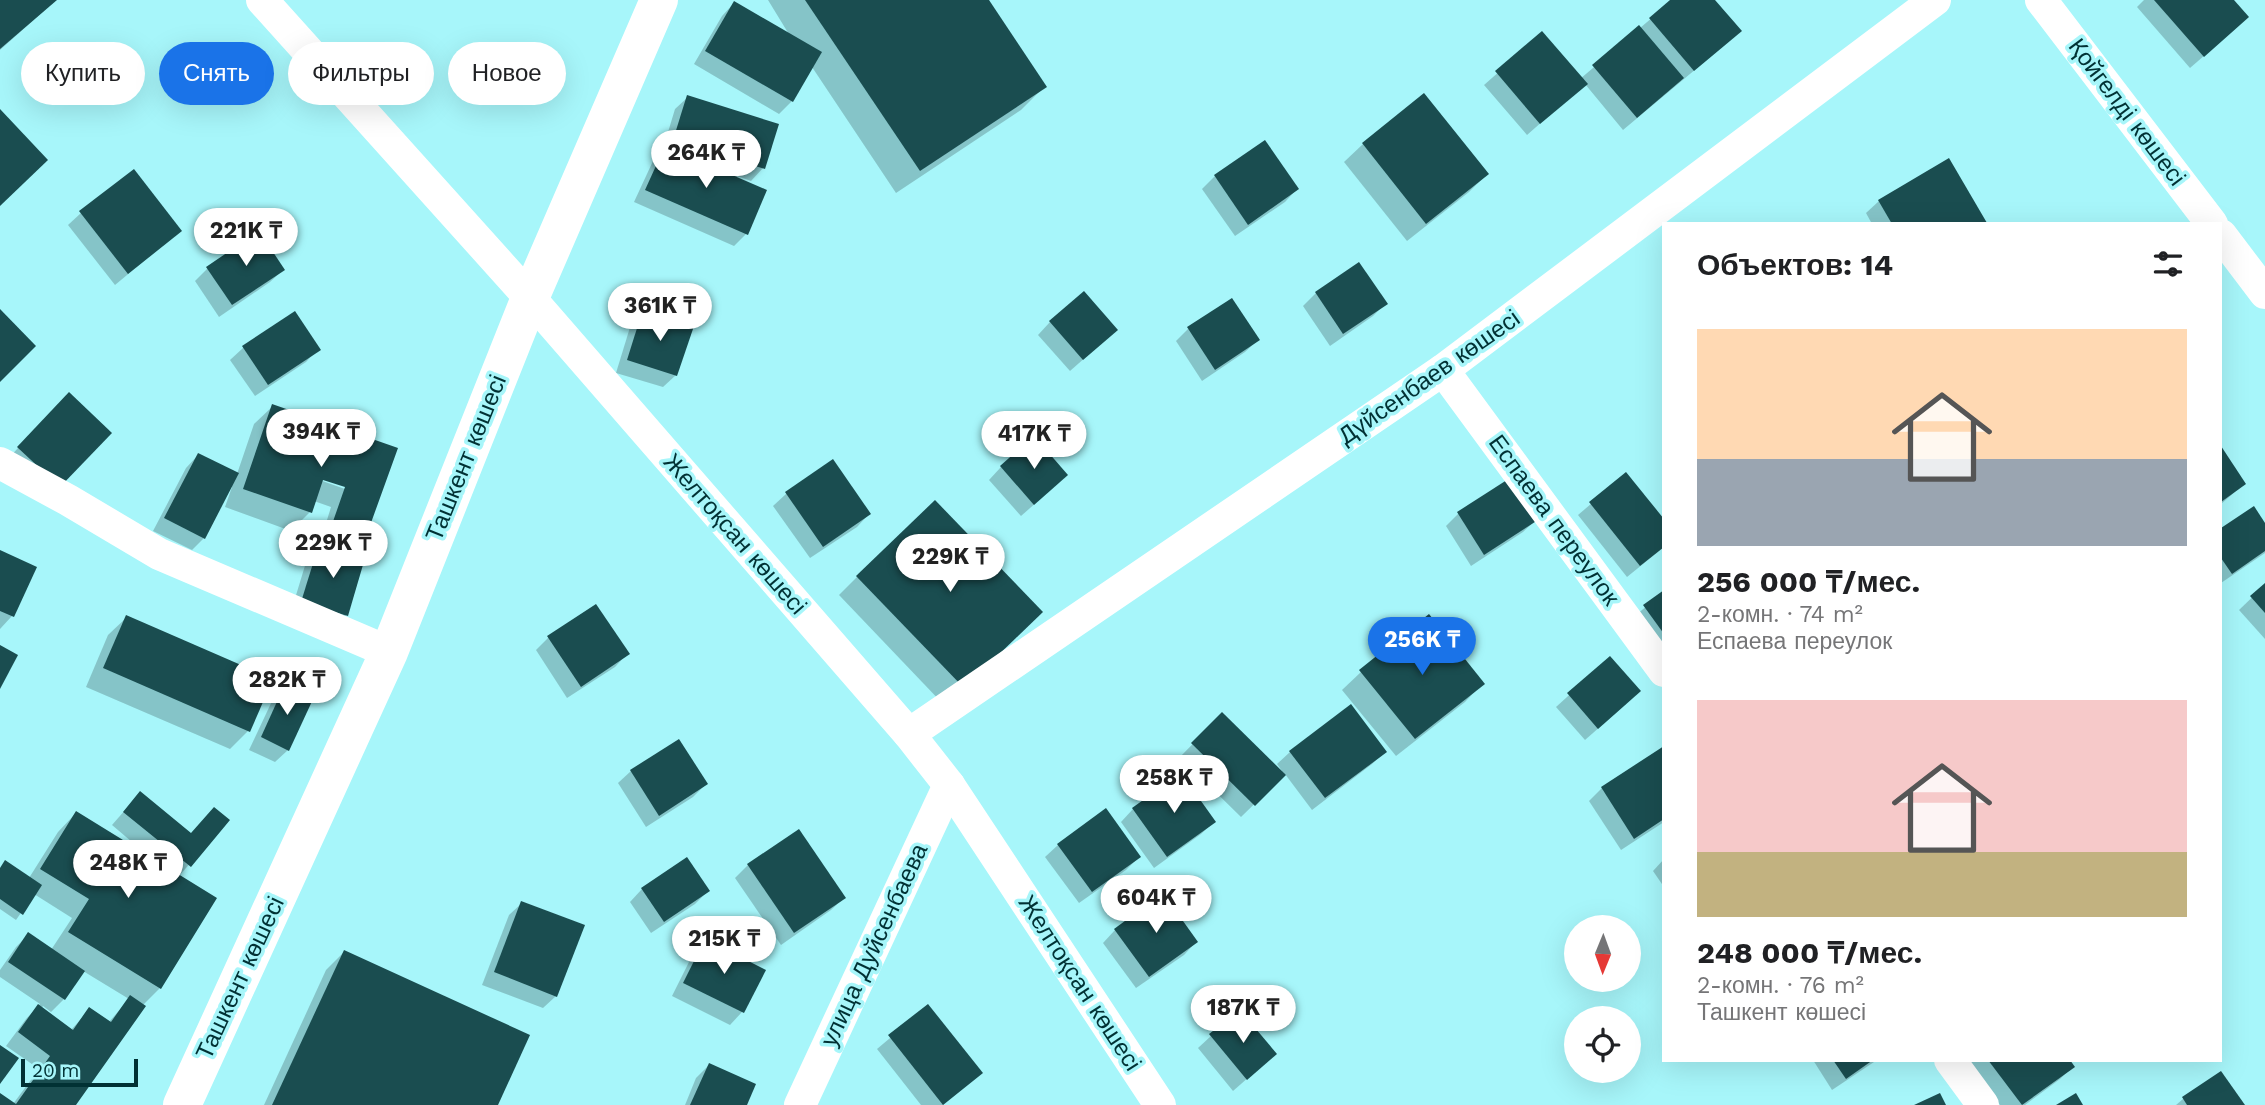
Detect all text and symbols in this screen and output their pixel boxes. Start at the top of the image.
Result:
street label: Қойгелді көшесі [2063,33,2191,191]
chip: Купить [21,42,145,105]
chip: Снять [159,42,274,105]
chip: Фильтры [288,42,434,105]
chip: Новое [448,42,566,105]
pin: 264K ₸ [649,130,763,190]
text: 264K ₸ [667,139,745,166]
pin: 221K ₸ [189,208,303,268]
text: 221K ₸ [210,217,282,244]
icon: filters [2149,245,2187,283]
text: Объектов: 14 [1697,247,1893,282]
pin: 361K ₸ [603,284,717,343]
text: 361K ₸ [624,292,696,319]
street label: Дүйсенбаев көшесі [1333,304,1525,450]
street label: Ташкент көшесі [420,371,512,545]
icon: home [1879,374,2005,500]
pin: 394K ₸ [264,410,378,469]
pin: 417K ₸ [977,412,1091,471]
text: 394K ₸ [282,418,360,445]
text: 417K ₸ [997,420,1071,447]
street label: Еспаева переулок [1483,429,1626,611]
street label: Желтоқсан көшесі [658,448,812,620]
pin: 229K ₸ [276,520,390,580]
text: 229K ₸ [295,529,371,556]
pin: 229K ₸ [893,534,1007,594]
text: 229K ₸ [912,543,988,570]
text: 256 000 ₸/мес. [1697,564,1920,599]
text: 2-комн. · 74 m² [1697,601,1863,628]
pin: 256K ₸ [1365,618,1479,677]
text: 256K ₸ [1384,626,1460,653]
text: Еспаева переулок [1697,628,1892,655]
pin: 282K ₸ [230,658,344,717]
text: 282K ₸ [249,666,325,693]
icon: home [1879,745,2005,871]
pin: 258K ₸ [1117,756,1231,815]
text: 258K ₸ [1136,764,1212,791]
street label: улица Дуйсенбаева [815,838,934,1051]
pin: 248K ₸ [71,841,185,900]
text: 248K ₸ [89,849,167,876]
pin: 604K ₸ [1099,876,1213,935]
text: 604K ₸ [1117,884,1195,911]
street label: Желтоқсан көшесі [1013,890,1147,1076]
street label: Ташкент көшесі [190,892,290,1064]
north arrow [1564,915,1642,992]
map controls [1564,915,1641,1083]
pin: 215K ₸ [667,916,781,976]
text: 215K ₸ [688,925,760,952]
text: 248 000 ₸/мес. [1697,935,1922,970]
text: 2-комн. · 76 m² [1697,972,1864,999]
pin: 187K ₸ [1186,986,1300,1045]
text: 187K ₸ [1207,994,1279,1021]
text: Ташкент көшесі [1697,999,1866,1026]
button: locate [1564,1006,1641,1083]
scale bar [21,1056,138,1088]
text: 20 m [32,1059,79,1082]

